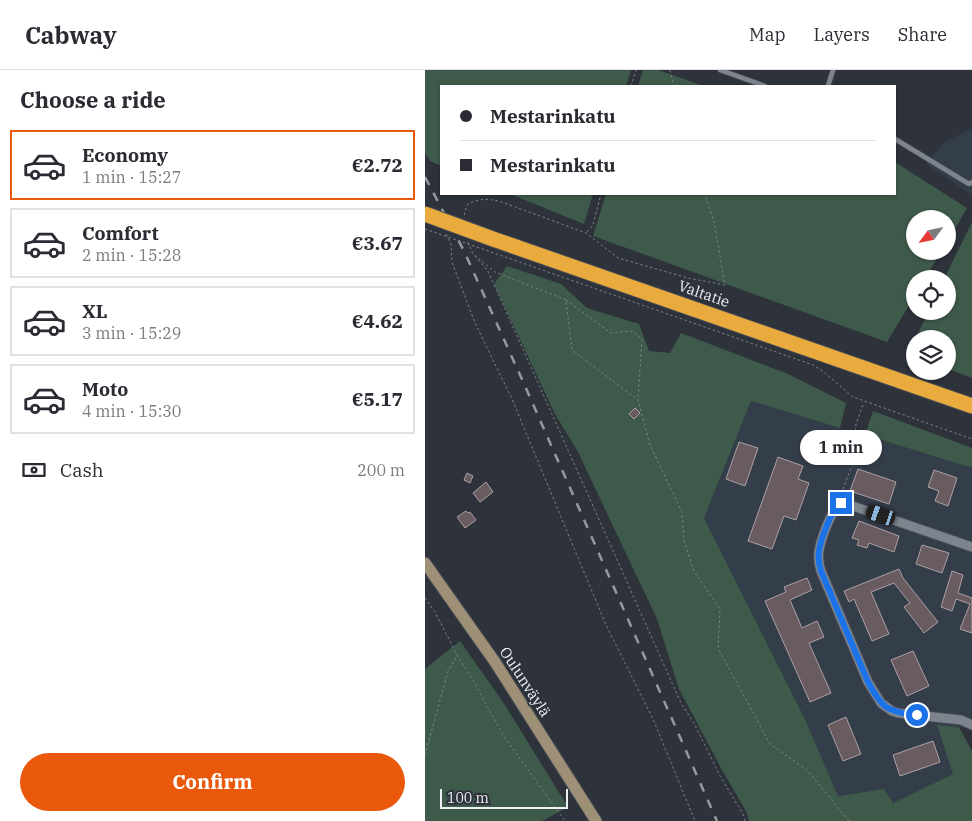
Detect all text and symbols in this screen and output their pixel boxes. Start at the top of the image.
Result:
text: Cabway [25,19,117,51]
text: Map [749,23,786,46]
text: Layers [814,23,870,46]
text: Share [898,23,947,46]
text: Choose a ride [20,85,166,114]
text: Mestarinkatu [490,104,616,128]
icon: car [22,143,67,188]
text: Economy [82,143,168,167]
text: €2.72 [352,153,403,177]
text: Mestarinkatu [490,153,616,177]
text: 1 min · 15:27 [82,167,181,187]
north arrow [906,210,956,260]
map controls [906,210,956,380]
icon: car [22,221,67,266]
text: Comfort [82,221,159,245]
text: €3.67 [352,231,403,255]
text: 2 min · 15:28 [82,245,181,265]
button: locate [906,270,956,320]
street label: Valtatie [676,276,732,311]
icon: car [22,299,67,344]
text: XL [82,299,108,323]
text: €4.62 [352,309,403,333]
text: 3 min · 15:29 [82,323,181,343]
button: layers [906,330,956,380]
icon: car [22,377,67,422]
text: Moto [82,377,128,401]
text: €5.17 [352,387,403,411]
text: 4 min · 15:30 [82,401,181,421]
callout: 1 min [800,430,882,466]
text: 1 min [819,437,863,457]
icon: cash [20,456,48,484]
text: Cash [60,458,104,482]
text: 200 m [357,460,405,480]
route end [830,492,852,514]
car [864,503,897,527]
street label: Oulunväylä [496,643,555,720]
route start [906,704,928,726]
button: Confirm [20,753,405,811]
scale bar [440,786,567,809]
text: 100 m [447,789,489,807]

